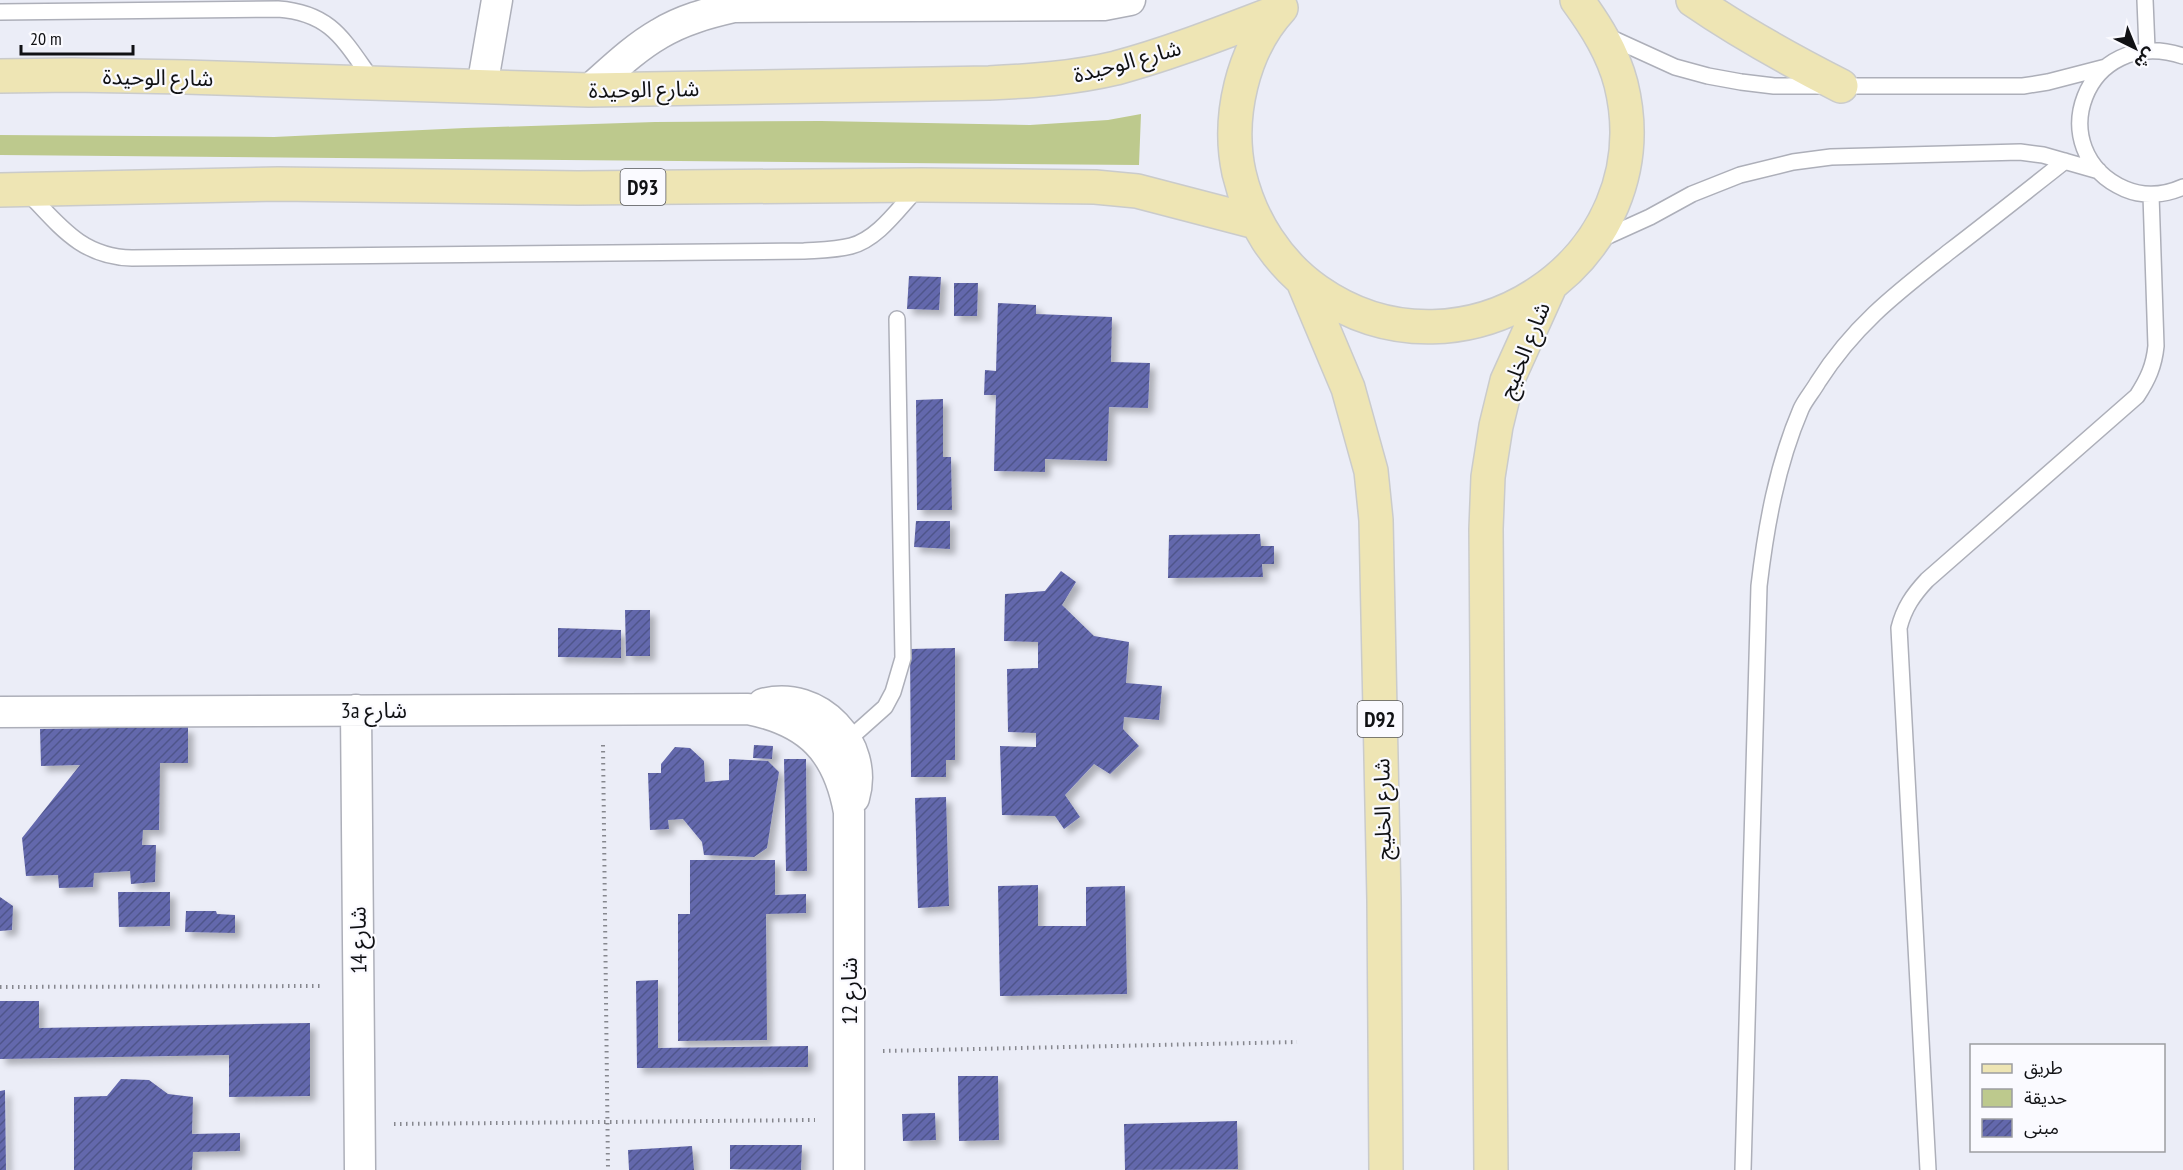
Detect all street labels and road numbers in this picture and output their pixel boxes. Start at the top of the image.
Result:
street label: شارع الوحيدة [1070,33,1185,92]
street label: شارع الوحيدة [102,62,214,95]
street label: شارع الوحيدة [588,74,700,107]
road number: D93 [620,169,666,205]
street label: شارع الخليج [1492,298,1559,403]
street label: 3a شارع [341,696,407,727]
road number: D92 [1358,701,1402,737]
street label: شارع الخليج [1367,758,1400,860]
street label: شارع 14 [343,906,376,974]
street label: شارع 12 [835,957,866,1025]

